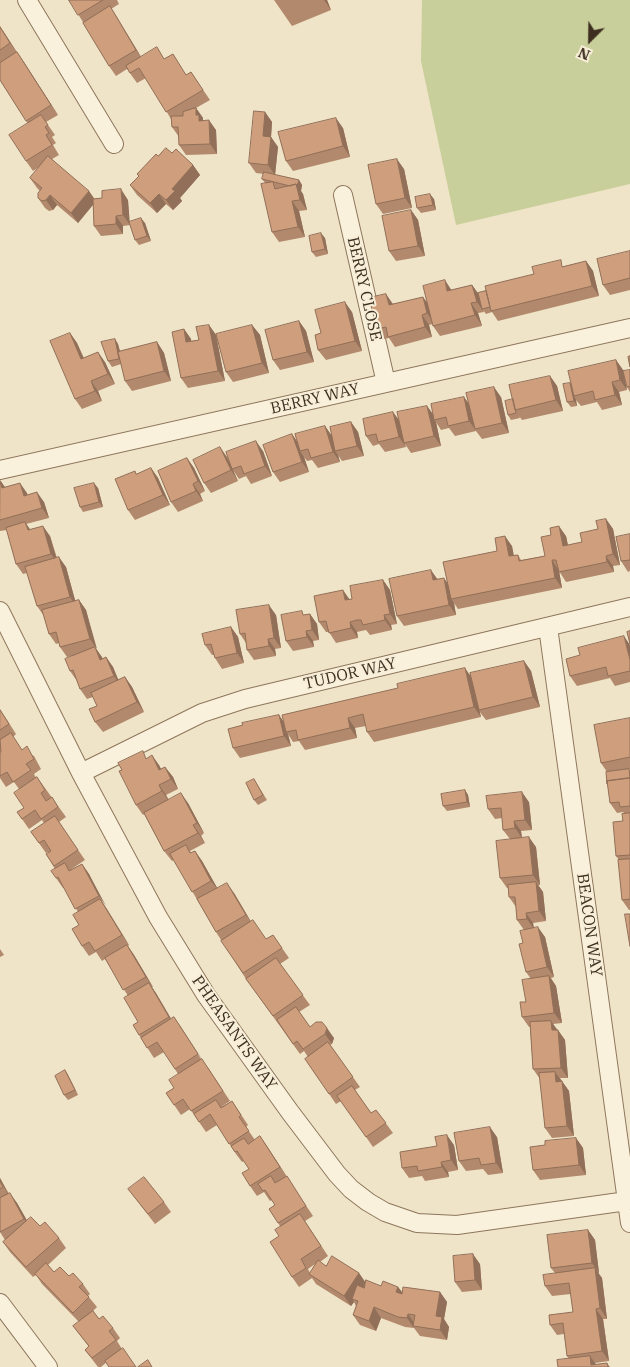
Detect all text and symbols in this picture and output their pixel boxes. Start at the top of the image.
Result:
north arrow [565,15,615,65]
text: N [576,43,593,64]
street label: BERRY CLOSE [343,235,385,343]
street label: BERRY WAY [269,379,361,419]
street label: TUDOR WAY [302,654,398,694]
street label: BEACON WAY [572,872,606,978]
street label: PHEASANTS WAY [187,972,281,1094]

